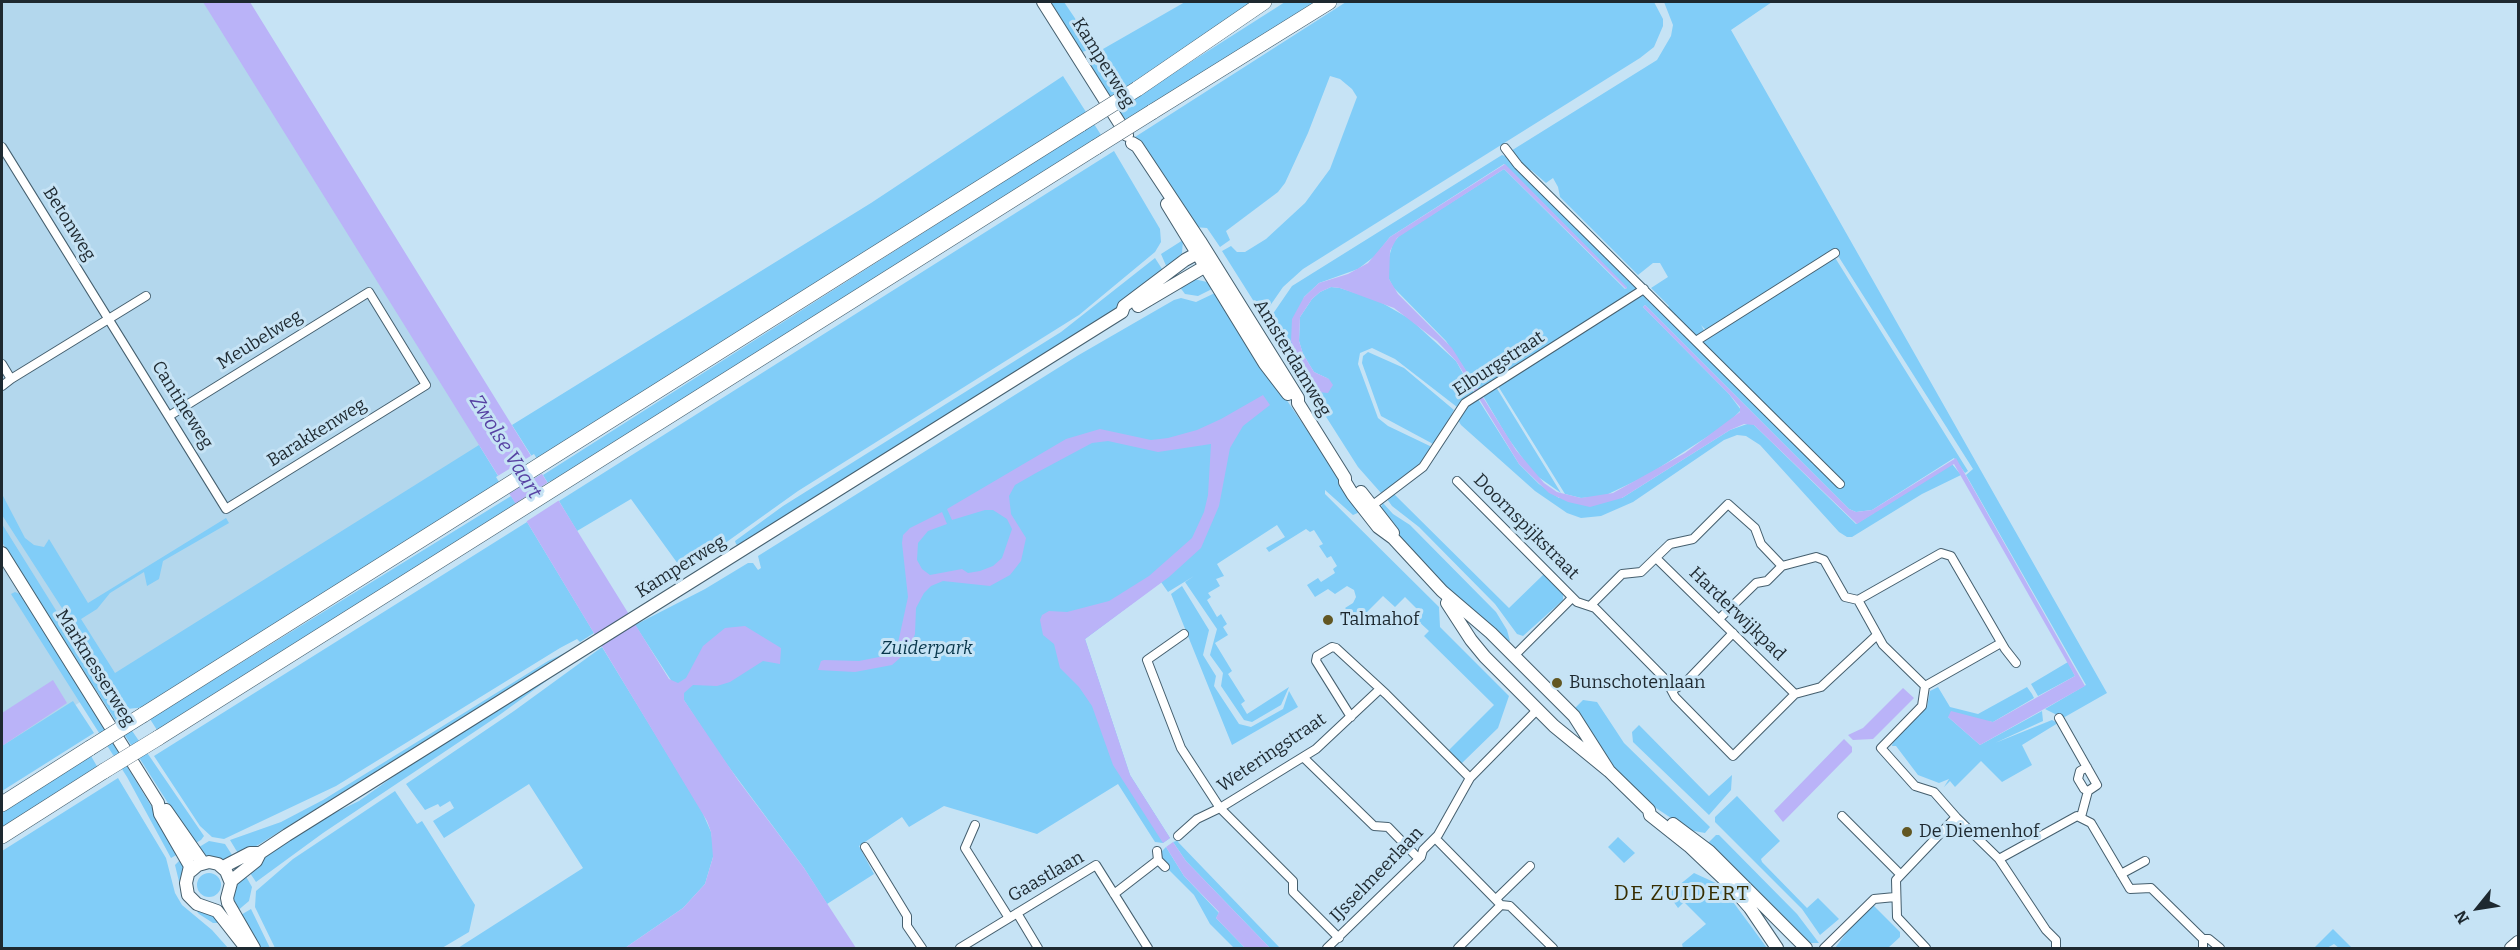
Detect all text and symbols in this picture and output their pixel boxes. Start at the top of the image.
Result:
street label: Kamperweg [1067,14,1139,112]
street label: Betonweg [38,183,100,265]
street label: Amsterdamweg [1249,296,1335,420]
street label: Meubelweg [214,305,306,375]
street label: Elburgstraat [1449,327,1549,401]
street label: Cantineweg [147,357,217,453]
water label: Zwolse Vaart [464,391,546,503]
street label: Barakkenweg [264,394,370,472]
street label: Doornspijkstraat [1469,470,1583,584]
street label: Kamperweg [632,531,730,603]
street label: Harderwijkpad [1684,563,1790,665]
street label: Marknesserweg [50,606,140,730]
place label: Talmahof [1340,609,1419,631]
marker: Talmahof [1321,613,1335,627]
park label: Zuiderpark [881,638,973,660]
place label: Bunschotenlaan [1569,672,1705,694]
marker: Bunschotenlaan [1550,676,1564,690]
street label: Weteringstraat [1214,709,1330,797]
place label: De Diemenhof [1919,821,2039,843]
street label: IJsselmeerlaan [1326,823,1428,927]
marker: De Diemenhof [1900,825,1914,839]
street label: Gaastlaan [1004,847,1088,907]
north arrow [2448,878,2508,938]
district label: DE ZUIDERT [1614,881,1750,907]
text: N [2451,907,2473,927]

